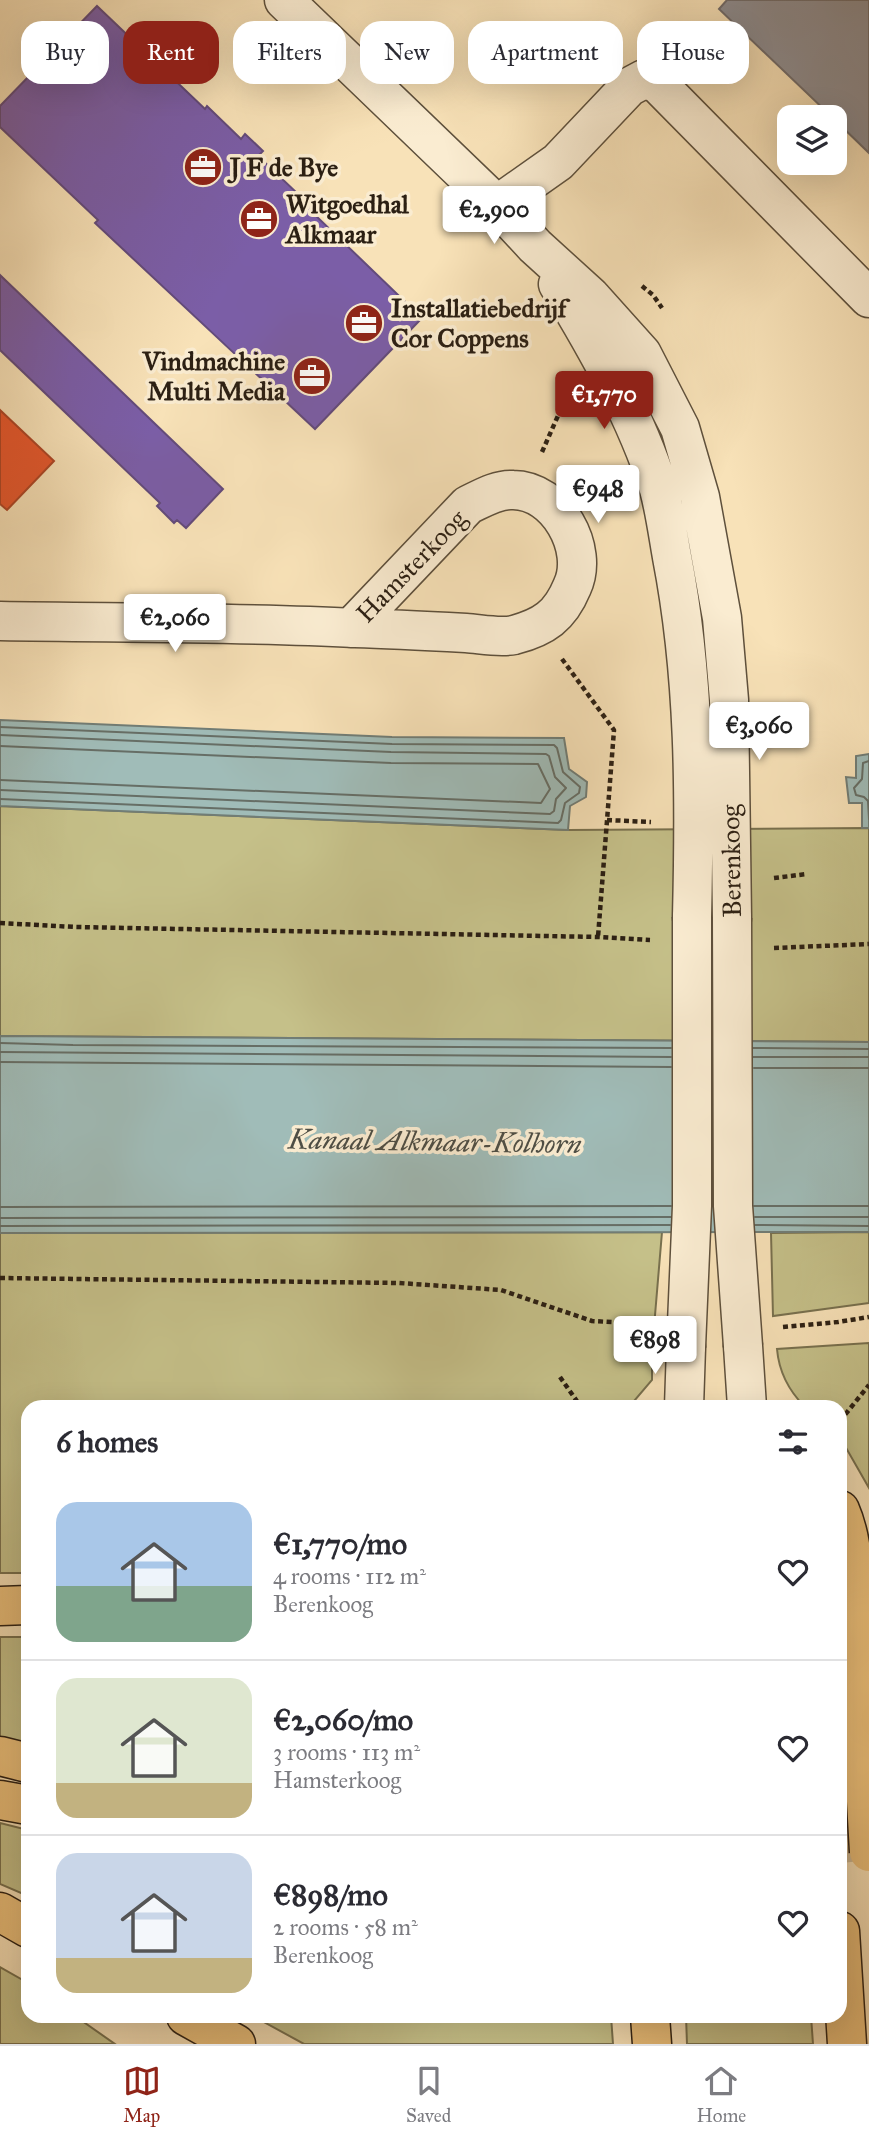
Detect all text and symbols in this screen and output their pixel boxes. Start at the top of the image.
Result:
chip: Buy [21,21,109,84]
chip: Rent [123,21,219,84]
chip: Filters [233,21,346,84]
chip: New [360,21,454,84]
chip: Apartment [468,21,623,84]
chip: House [637,21,749,84]
map controls [777,105,847,175]
button: layers [777,105,847,175]
office icon: J F de Bye [182,146,224,188]
place label: J F de Bye [227,151,338,184]
pin: €2,900 [437,187,551,246]
place label: Witgoedhal Alkmaar [284,188,410,250]
text: €2,900 [459,195,529,223]
office icon: Witgoedhal Alkmaar [238,198,280,240]
place label: Installatiebedrijf Cor Coppens [391,292,571,354]
office icon: Installatiebedrijf Cor Coppens [343,302,385,344]
place label: Vindmachine Multi Media [141,345,286,407]
office icon: Vindmachine Multi Media [291,355,333,397]
pin: €1,770 [547,372,661,431]
text: €1,770 [571,380,637,408]
pin: €948 [557,466,639,525]
text: €948 [572,474,624,502]
street label: Hamsterkoog [349,502,473,629]
pin: €2,060 [118,594,232,654]
text: €2,060 [140,603,210,631]
pin: €3,060 [702,702,816,762]
text: €3,060 [725,711,793,739]
street label: Berenkoog [714,803,748,918]
water label: Kanaal Alkmaar-Kolhorn [286,1121,582,1162]
pin: €898 [614,1316,696,1376]
text: €898 [630,1325,680,1353]
icon: filters [774,1423,812,1461]
text: 6 homes [56,1424,158,1460]
text: €1,770/mo [273,1526,407,1562]
icon: home [112,1530,196,1614]
icon: heart [774,1553,812,1591]
text: 4 rooms · 112 m² [273,1562,426,1590]
text: Berenkoog [273,1590,373,1618]
text: €2,060/mo [273,1702,413,1738]
icon: home [112,1706,196,1790]
icon: heart [774,1729,812,1767]
text: 3 rooms · 113 m² [273,1738,420,1766]
text: Hamsterkoog [273,1766,401,1794]
text: €898/mo [273,1877,388,1913]
icon: home [112,1881,196,1965]
icon: heart [774,1904,812,1942]
text: 2 rooms · 58 m² [273,1913,418,1941]
text: Berenkoog [273,1941,373,1969]
tab: Map [123,2062,161,2127]
tab: Saved [406,2062,451,2127]
tab: Home [697,2062,746,2127]

